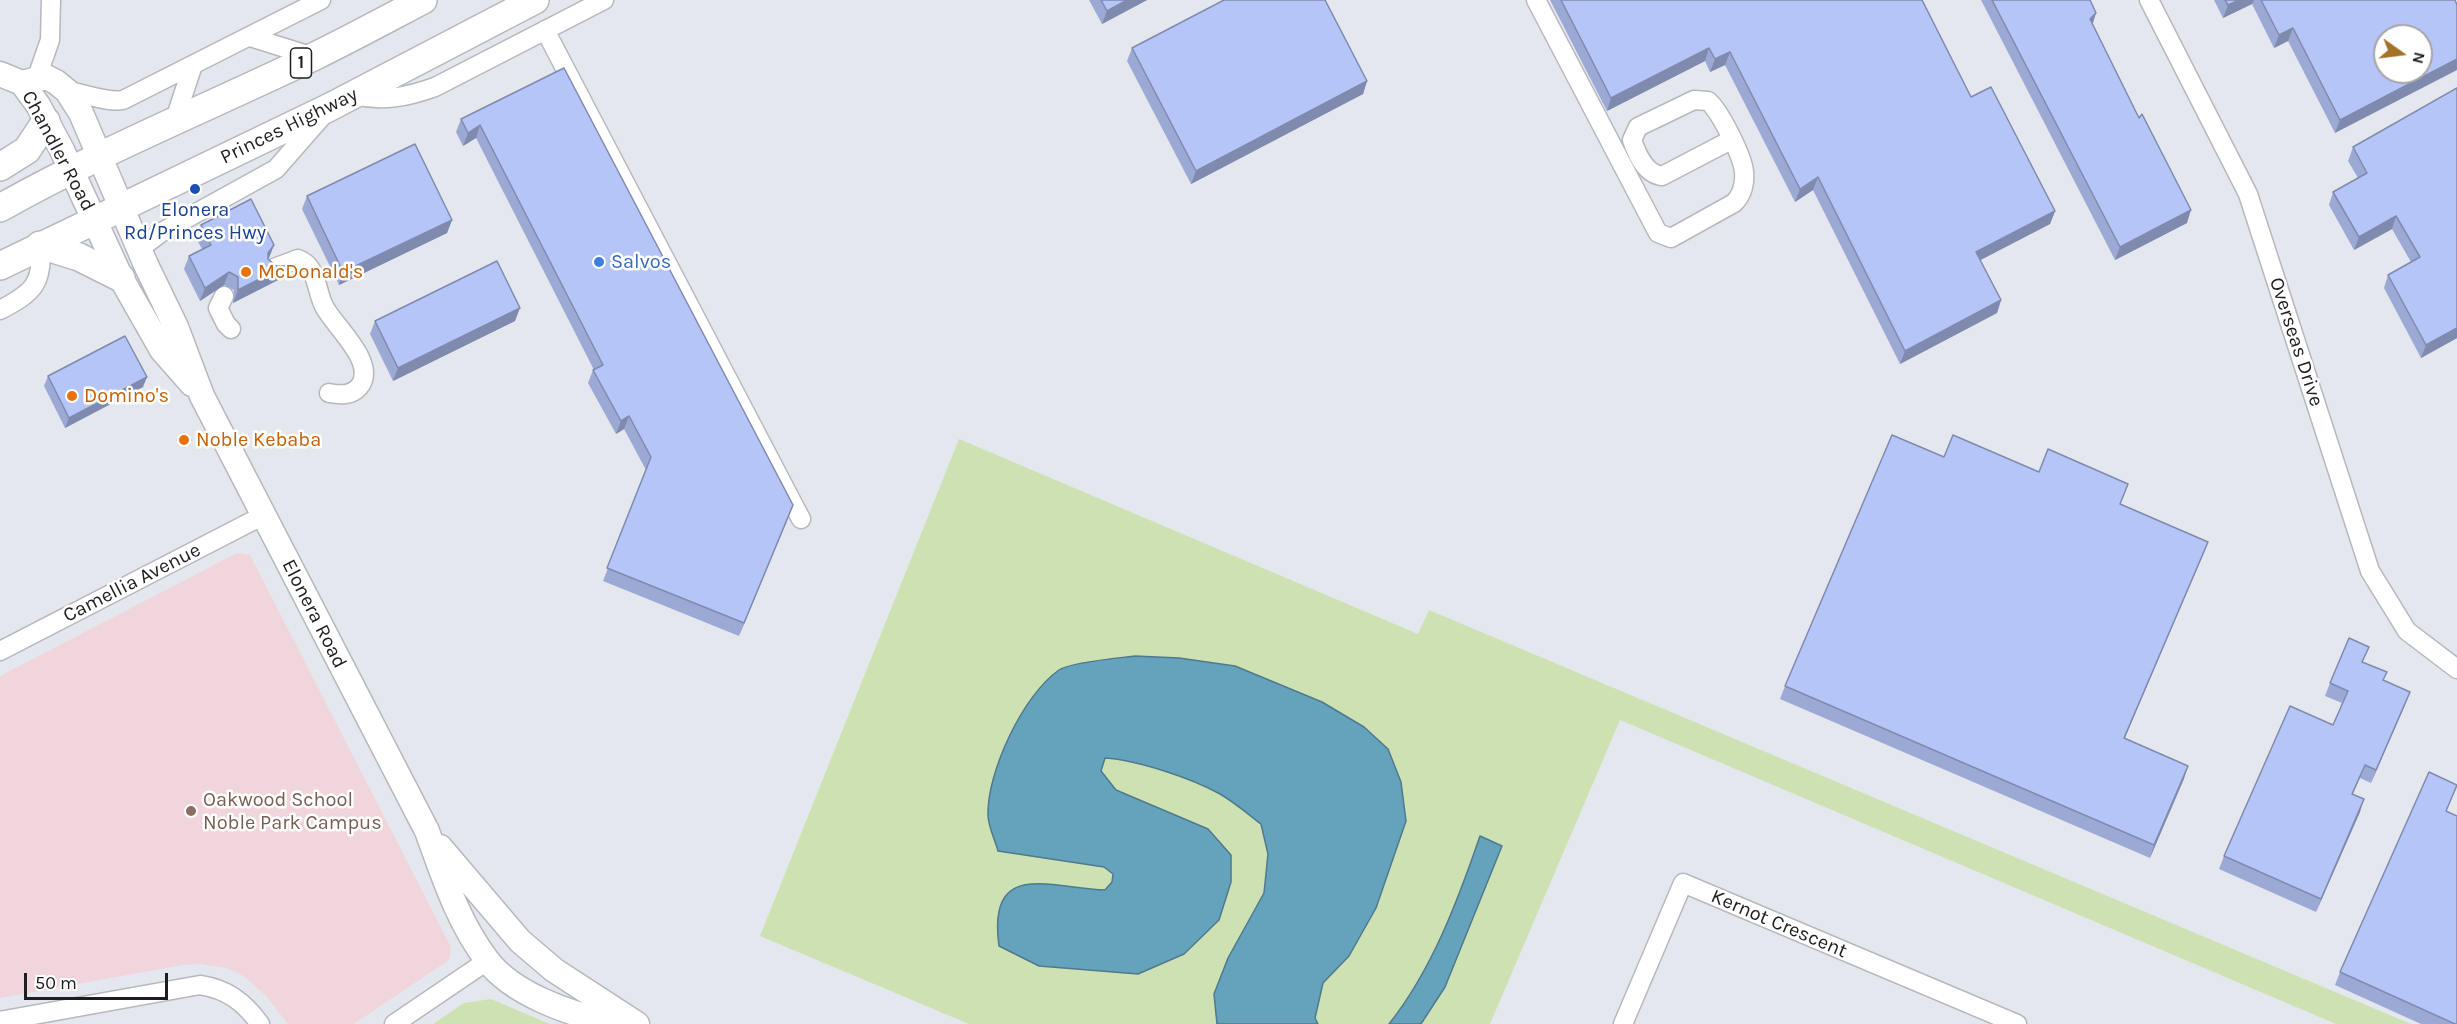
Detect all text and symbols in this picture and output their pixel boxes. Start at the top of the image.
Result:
north arrow [2373,24,2433,84]
road number: 1 [290,48,312,78]
text: N [2408,50,2430,66]
street label: Princes Highway [216,82,362,170]
street label: Chandler Road [16,87,100,215]
marker: Elonera Rd/Princes Hwy [188,182,202,196]
place label: Elonera Rd/Princes Hwy [124,198,266,245]
place label: Salvos [611,250,671,274]
marker: Salvos [592,255,606,269]
place label: McDonald's [258,260,363,284]
marker: McDonald's [239,265,253,279]
street label: Overseas Drive [2264,274,2328,410]
place label: Domino's [84,384,169,408]
marker: Domino's [65,389,79,403]
place label: Noble Kebaba [196,428,321,452]
marker: Noble Kebaba [177,433,191,447]
street label: Camellia Avenue [59,538,205,628]
street label: Elonera Road [276,555,352,673]
place label: Oakwood School Noble Park Campus [203,788,382,835]
marker: Oakwood School Noble Park Campus [184,804,198,818]
street label: Kernot Crescent [1707,885,1851,963]
scale bar [27,961,171,999]
text: 50 m [35,972,77,994]

